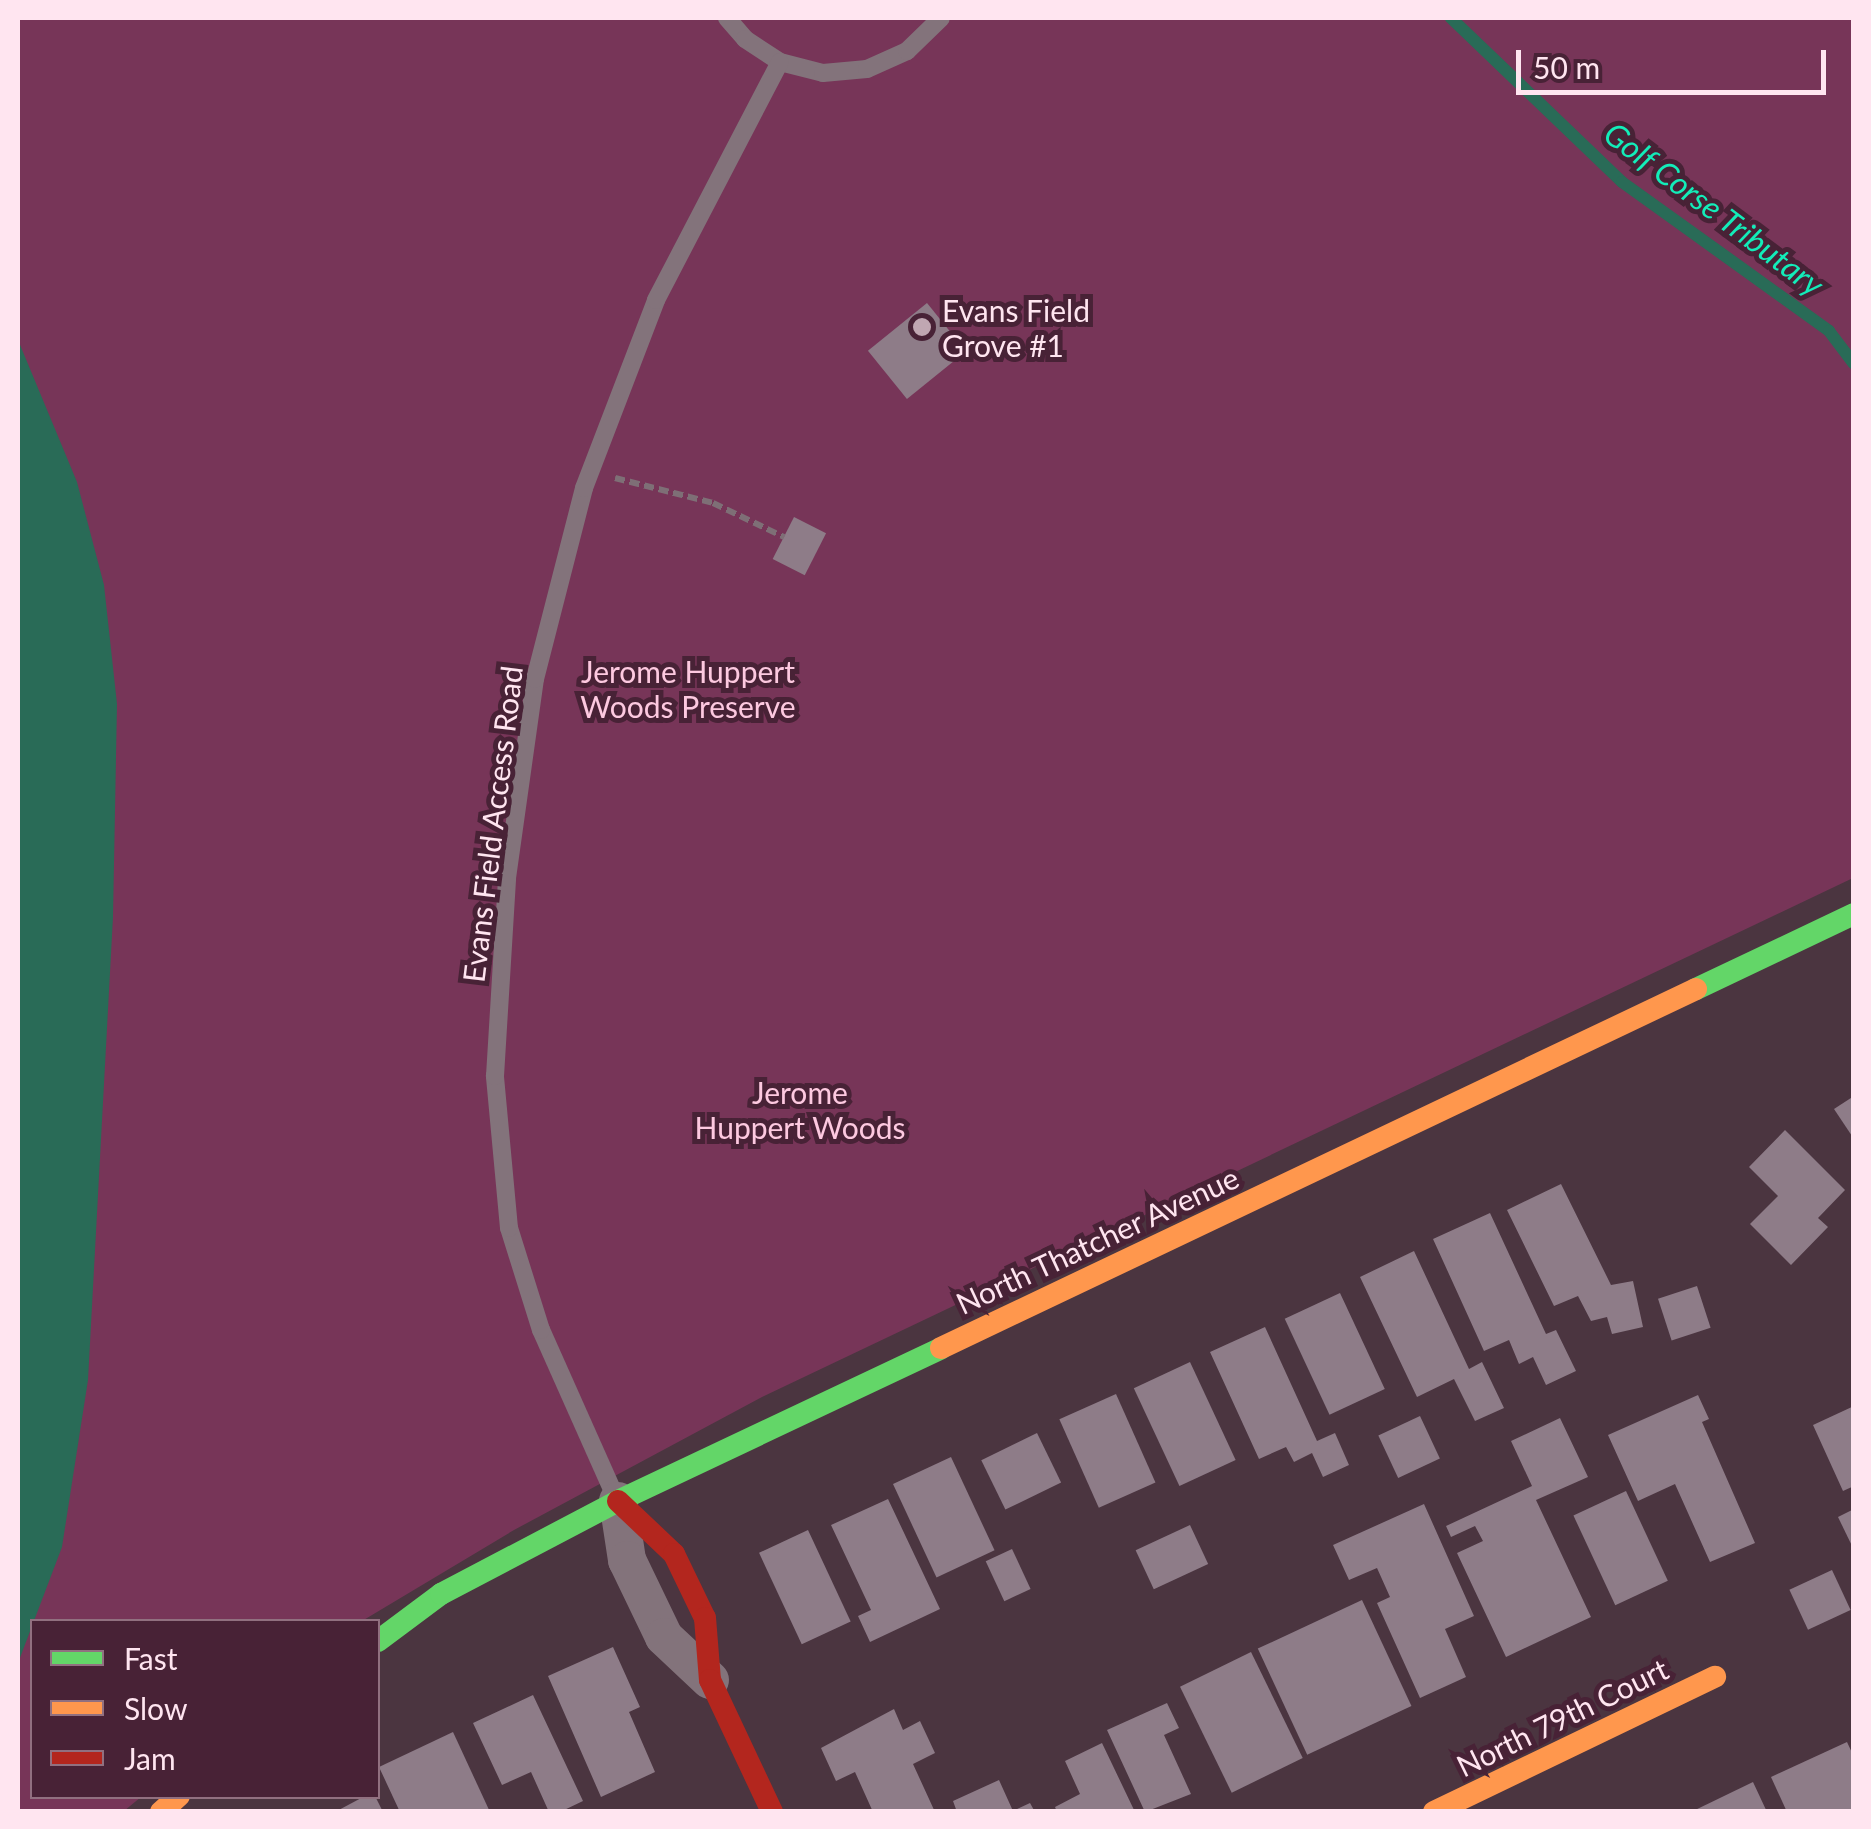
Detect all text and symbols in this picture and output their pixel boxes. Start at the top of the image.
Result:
scale bar [1521,30,1831,92]
text: 50 m [1533,49,1600,85]
water label: Golf Corse Tributary [1596,114,1832,304]
place label: Evans Field Grove #1 [942,292,1090,362]
marker: Evans Field Grove #1 [911,316,933,338]
park label: Jerome Huppert Woods Preserve [580,653,796,724]
street label: Evans Field Access Road [455,663,529,985]
park label: Jerome Huppert Woods [694,1074,906,1144]
street label: North Thatcher Avenue [949,1158,1245,1322]
legend [30,1619,380,1799]
text: Fast [124,1640,178,1676]
street label: North 79th Court [1450,1650,1674,1784]
text: Slow [124,1690,187,1726]
text: Jam [124,1740,176,1776]

